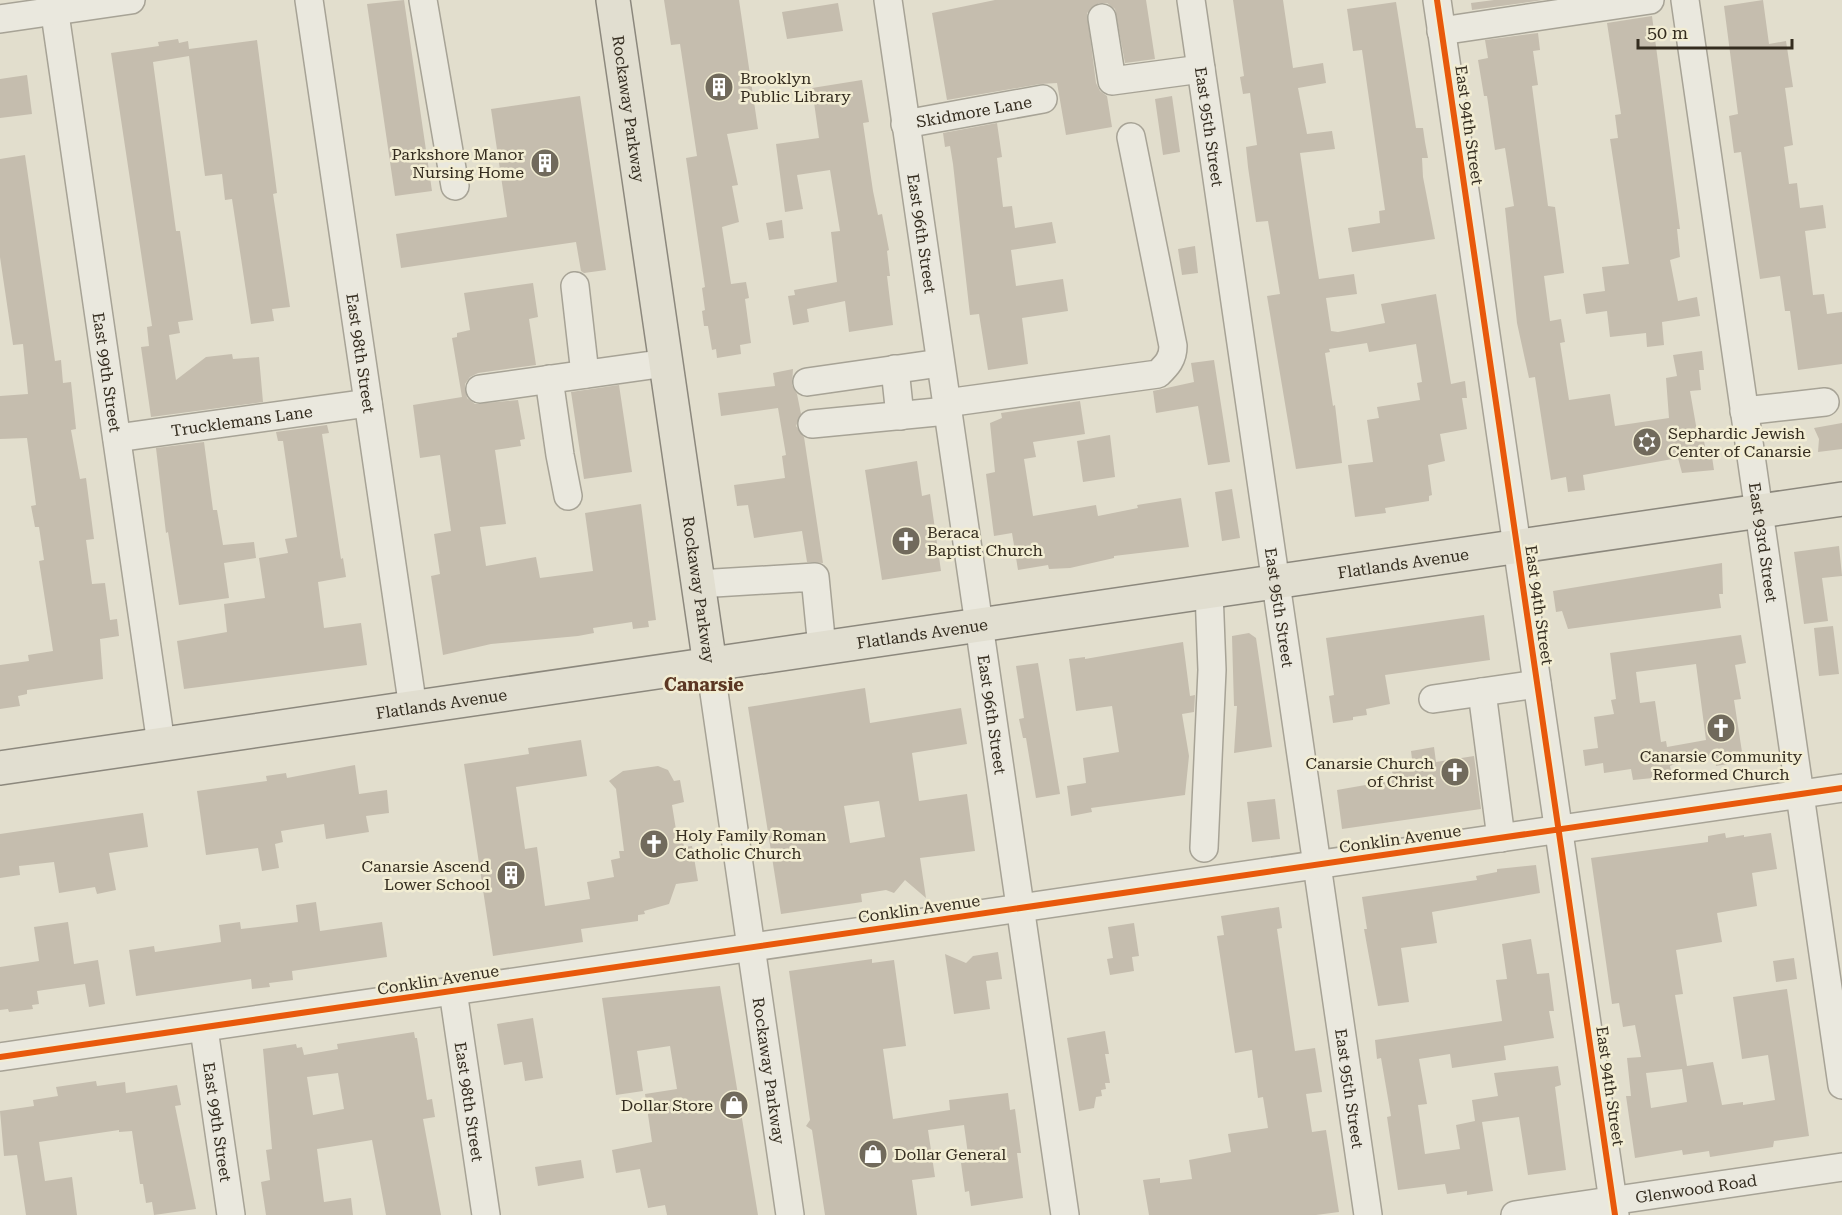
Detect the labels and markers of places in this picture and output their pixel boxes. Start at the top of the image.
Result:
place label: Brooklyn Public Library [740,69,851,106]
building icon: Brooklyn Public Library [703,71,735,103]
place label: Parkshore Manor Nursing Home [391,145,524,182]
building icon: Parkshore Manor Nursing Home [529,147,561,179]
place label: Sephardic Jewish Center of Canarsie [1668,424,1811,461]
synagogue icon: Sephardic Jewish Center of Canarsie [1631,426,1663,458]
place label: Beraca Baptist Church [927,523,1043,560]
church icon: Beraca Baptist Church [890,525,922,557]
church icon: Canarsie Community Reformed Church [1705,712,1737,744]
place label: Canarsie Community Reformed Church [1640,747,1803,784]
place label: Canarsie Church of Christ [1305,754,1434,791]
church icon: Canarsie Church of Christ [1439,756,1471,788]
place label: Holy Family Roman Catholic Church [675,826,826,863]
church icon: Holy Family Roman Catholic Church [638,828,670,860]
place label: Canarsie Ascend Lower School [362,857,490,894]
building icon: Canarsie Ascend Lower School [495,859,527,891]
shop icon: Dollar Store [718,1089,750,1121]
place label: Dollar Store [621,1096,713,1115]
shop icon: Dollar General [857,1138,889,1170]
place label: Dollar General [894,1145,1006,1164]

